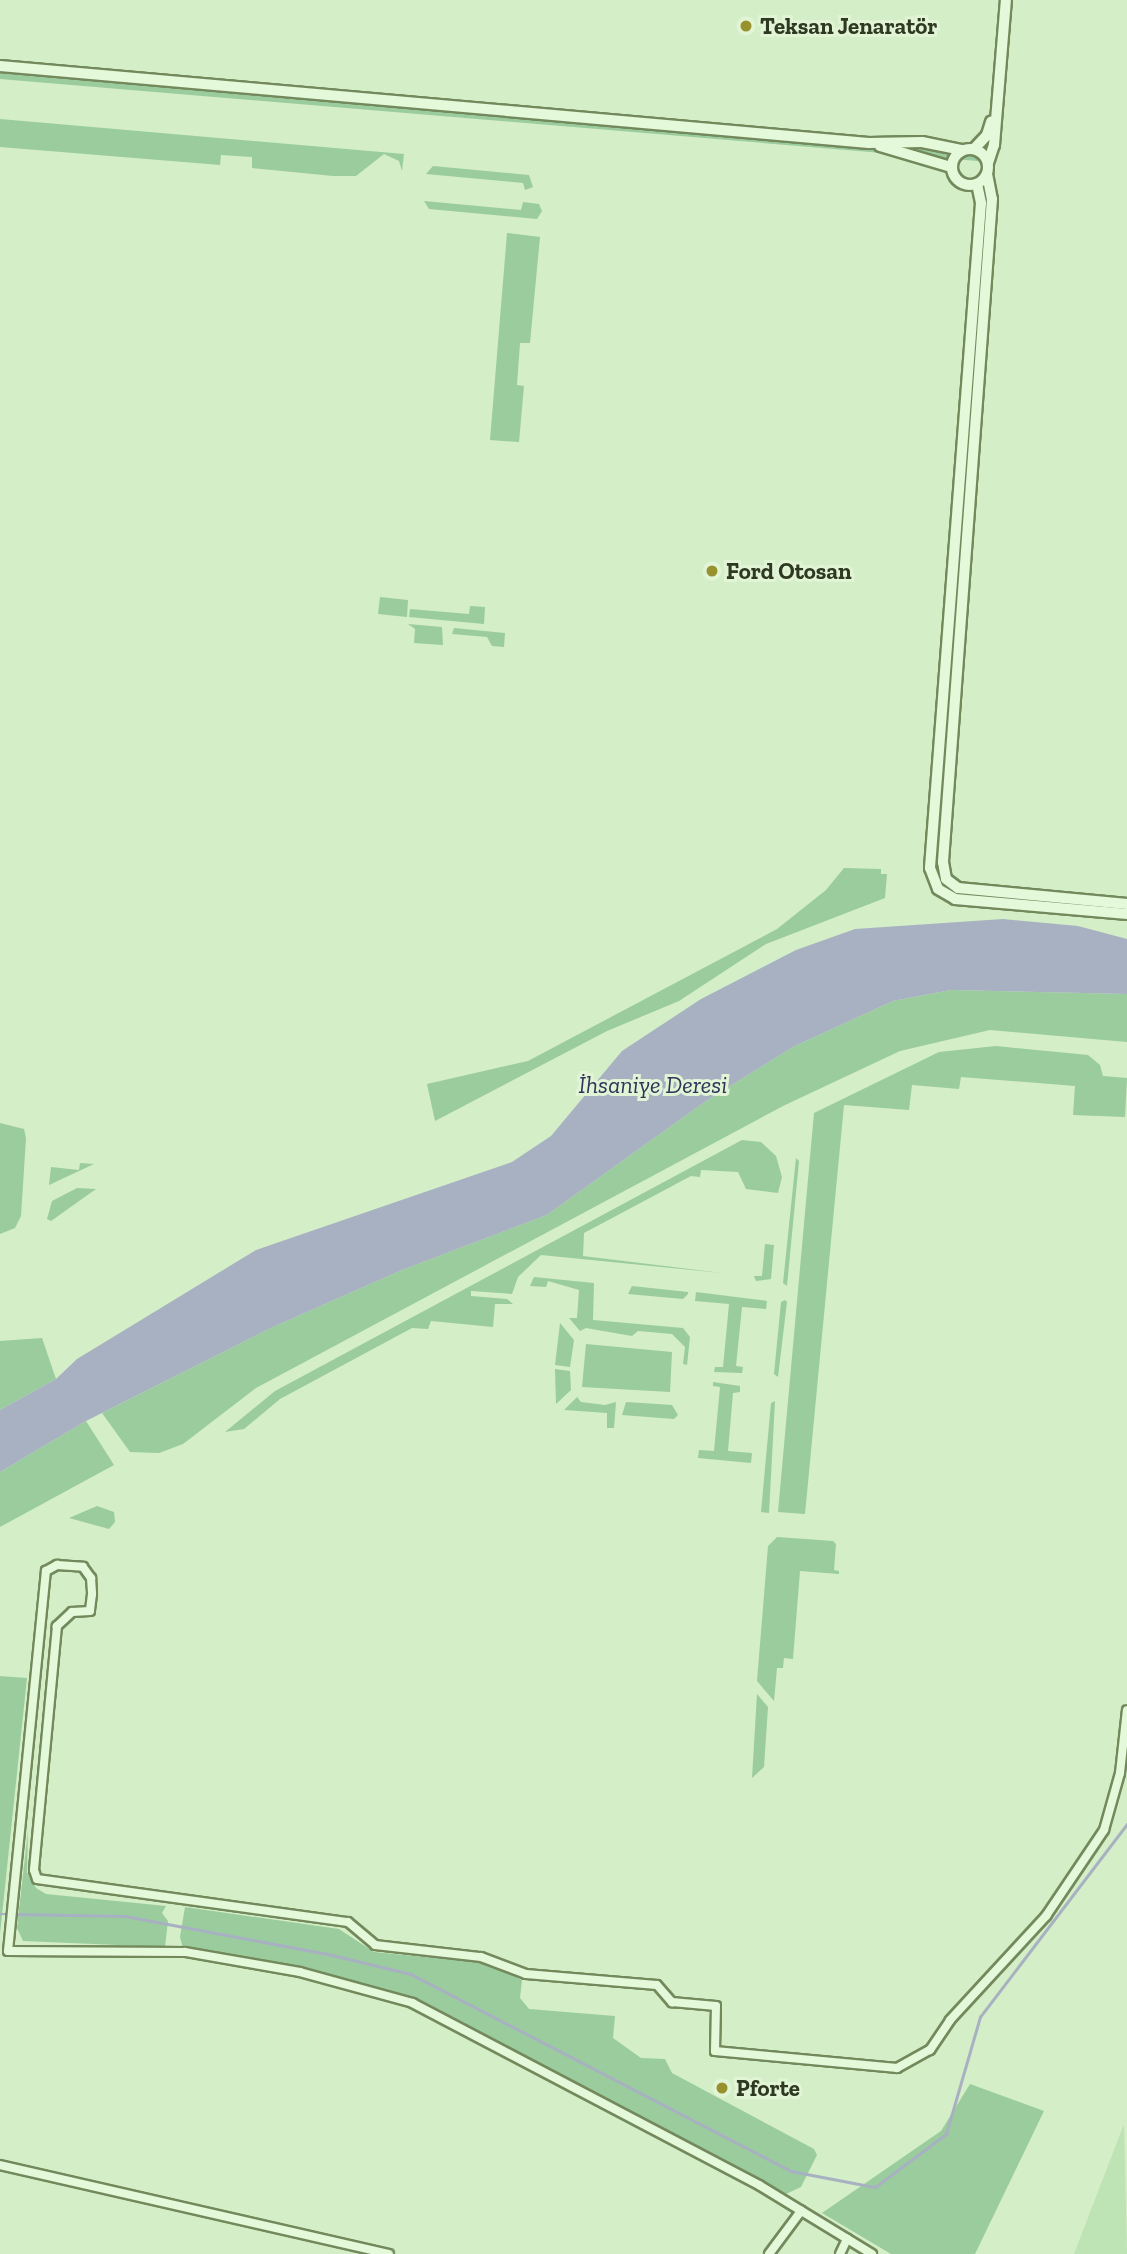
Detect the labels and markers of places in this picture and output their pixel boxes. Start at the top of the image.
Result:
place label: Teksan Jenaratör [760,12,938,40]
marker: Teksan Jenaratör [738,18,754,34]
place label: Ford Otosan [726,557,852,585]
marker: Ford Otosan [704,563,720,579]
place label: Pforte [736,2074,800,2102]
marker: Pforte [714,2080,730,2096]

